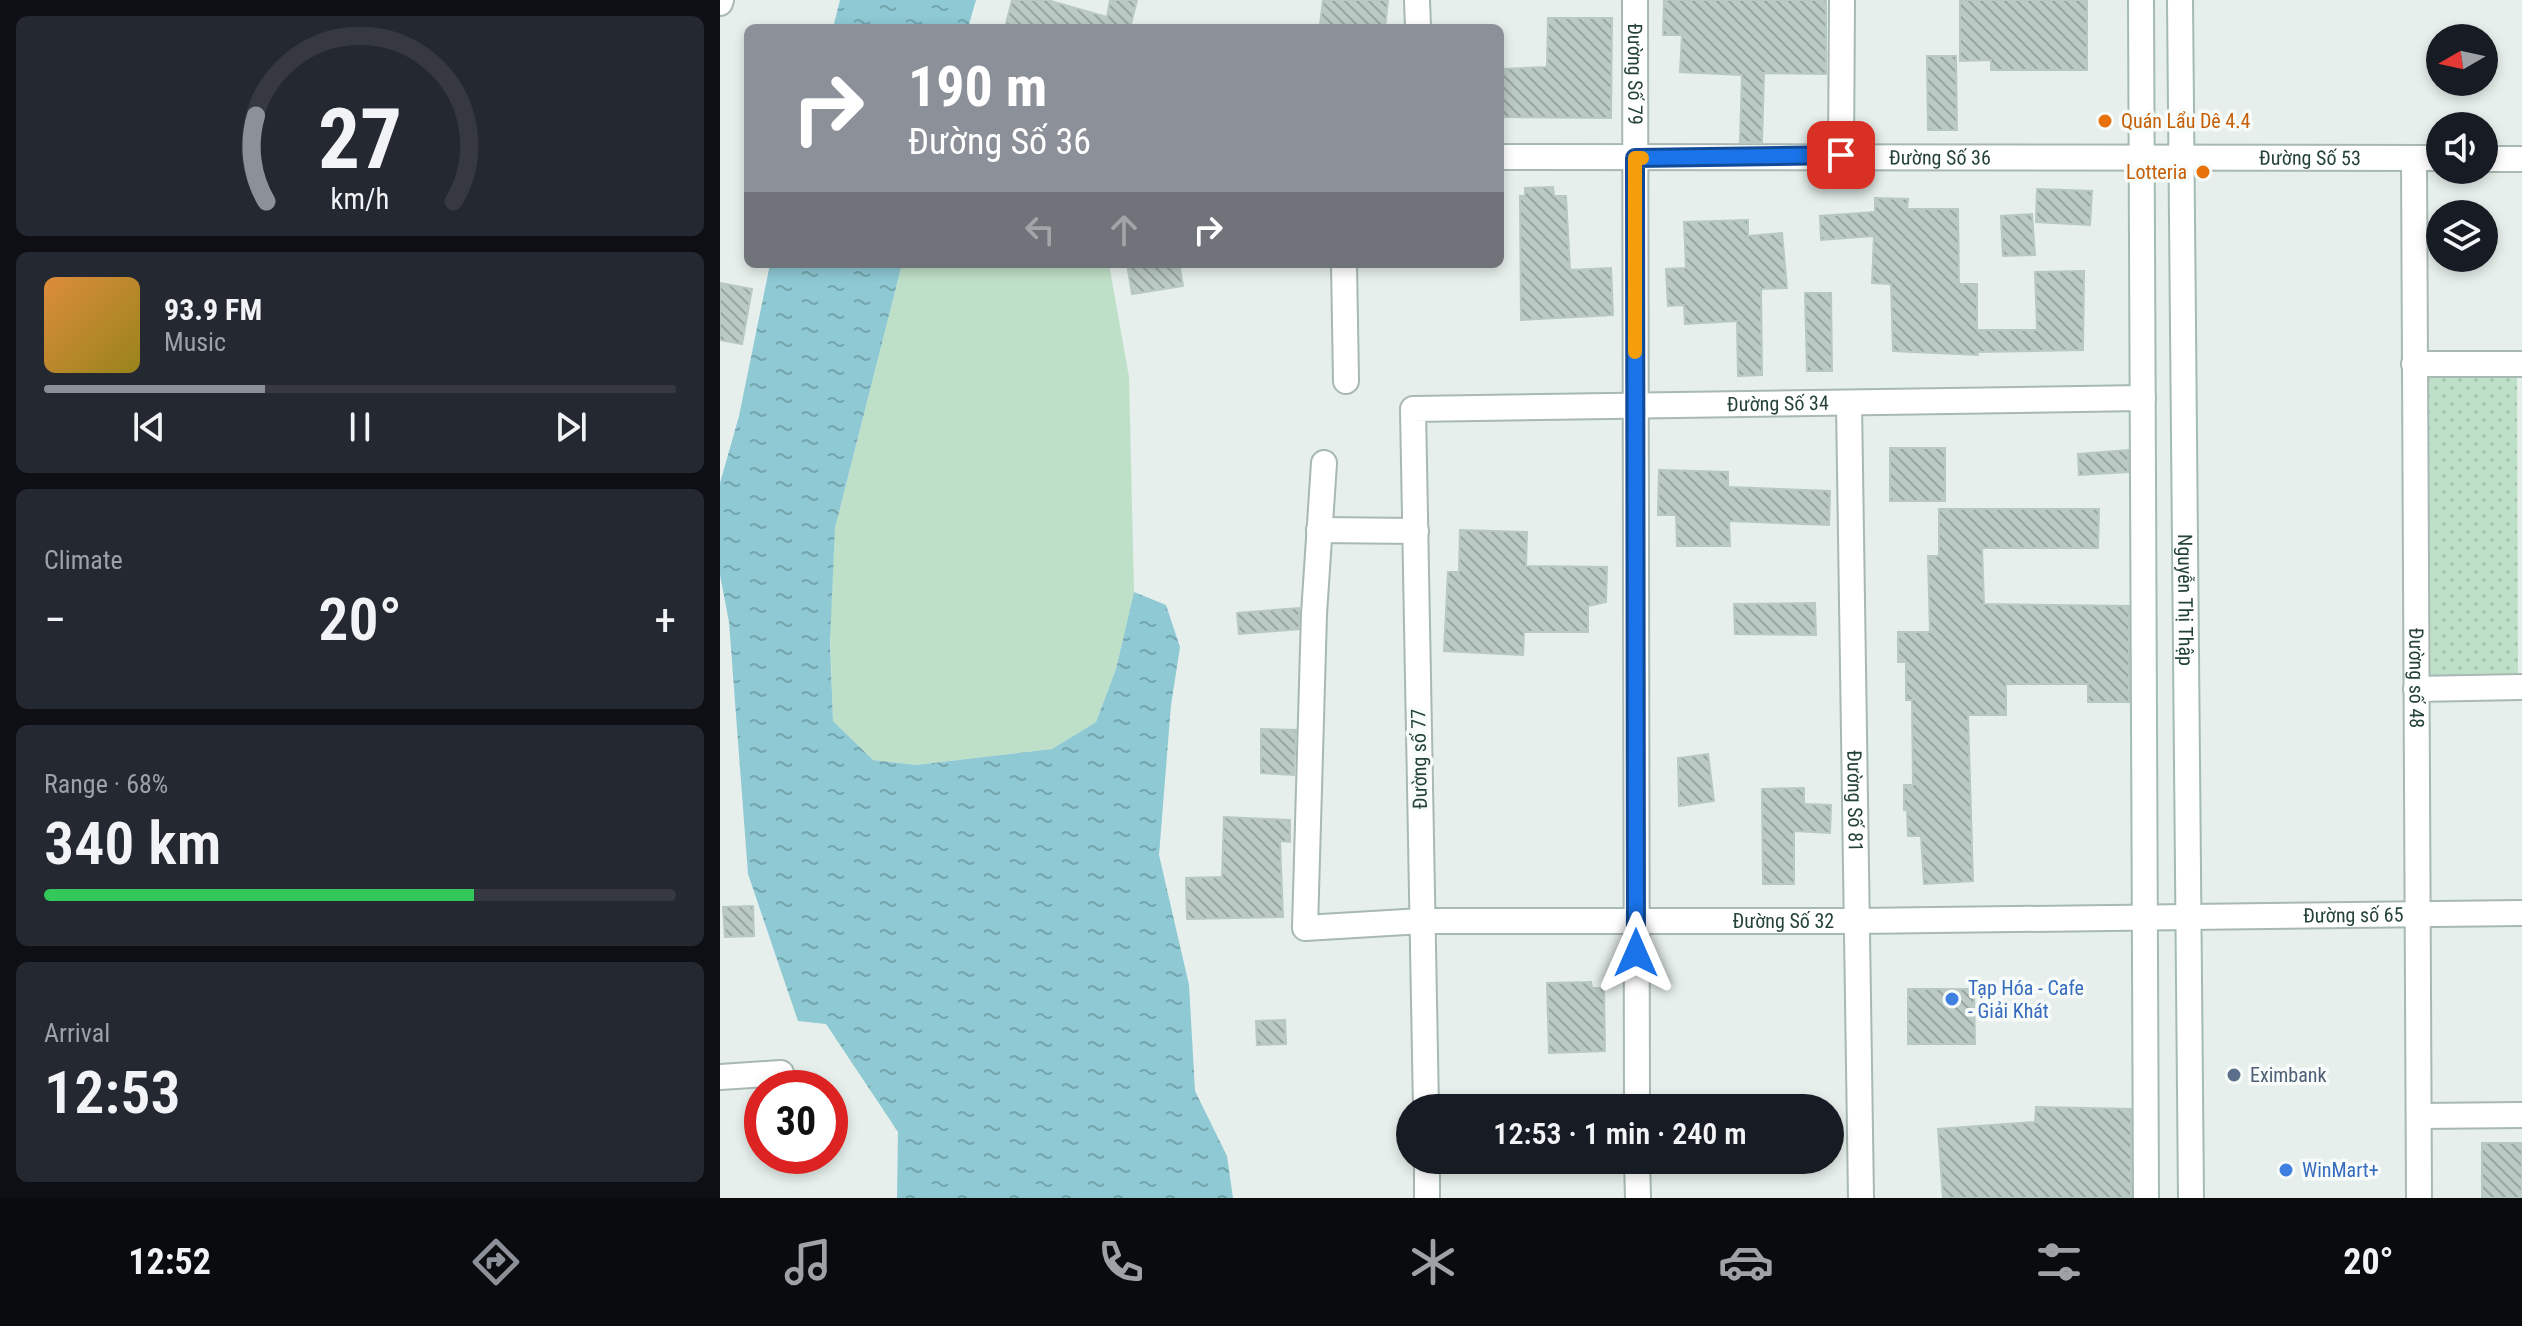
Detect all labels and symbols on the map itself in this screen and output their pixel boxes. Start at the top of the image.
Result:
street label: Đường Số 79 [1623,23,1647,125]
north arrow [2426,24,2498,96]
place label: Quán Lẩu Dê 4.4 [2121,109,2250,133]
marker: Quán Lẩu Dê 4.4 [2096,112,2114,130]
pin [1807,121,1875,189]
street label: Đường Số 36 [1889,145,1991,170]
street label: Đường Số 53 [2259,146,2361,170]
place label: Lotteria [2126,160,2187,184]
marker: Lotteria [2194,163,2212,181]
street label: Đường Số 34 [1727,391,1829,416]
street label: Nguyễn Thị Thập [2173,534,2198,666]
street label: Đường số 48 [2404,628,2429,728]
street label: Đường số 77 [1406,709,1432,809]
street label: Đường Số 81 [1842,750,1868,852]
street label: Đường số 65 [2303,902,2404,928]
street label: Đường Số 32 [1732,909,1834,933]
position arrow [1594,911,1678,995]
place label: Tạp Hóa - Cafe - Giải Khát [1968,976,2084,1023]
marker: Tạp Hóa - Cafe - Giải Khát [1943,990,1961,1008]
place label: Eximbank [2250,1063,2327,1087]
marker: Eximbank [2225,1066,2243,1084]
speed limit sign: 30 [744,1070,848,1174]
place label: WinMart+ [2302,1158,2379,1182]
marker: WinMart+ [2277,1161,2295,1179]

